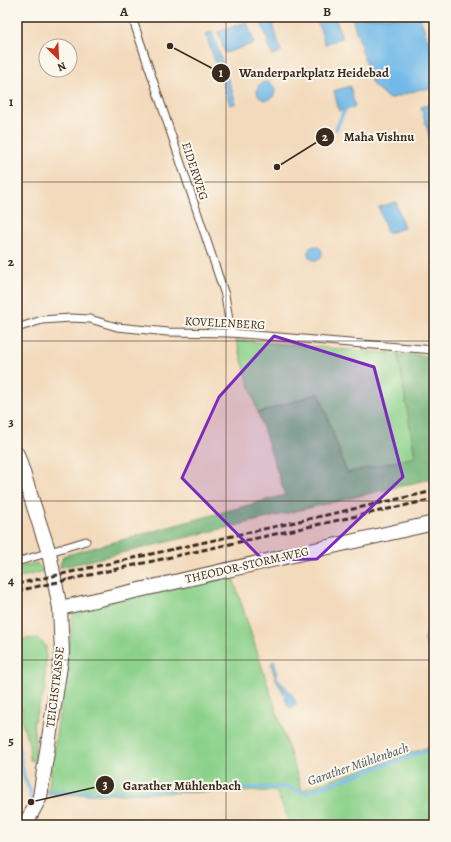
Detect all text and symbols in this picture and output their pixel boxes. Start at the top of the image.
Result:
text: A [119,3,129,20]
text: B [323,3,331,20]
north arrow [38,38,78,78]
text: N [55,58,69,75]
callout: Wanderparkplatz Heidebad [211,60,397,85]
text: Wanderparkplatz Heidebad [238,64,389,81]
text: 1 [219,65,224,81]
text: 1 [9,93,14,110]
callout: Maha Vishnu [315,124,422,149]
text: Maha Vishnu [344,128,415,145]
text: 2 [322,129,328,145]
street label: EIDERWEG [178,140,212,202]
text: 2 [8,253,15,270]
street label: KOVELENBERG [184,313,266,333]
text: 3 [8,413,14,430]
street label: THEODOR-STORM-WEG [184,543,310,587]
text: 4 [8,572,14,589]
street label: TEICHSTRASSE [42,646,68,728]
text: 5 [8,732,14,749]
water label: Garather Mühlenbach [305,739,411,789]
callout: Garather Mühlenbach [95,773,249,798]
text: 3 [102,777,108,793]
text: Garather Mühlenbach [123,777,241,794]

